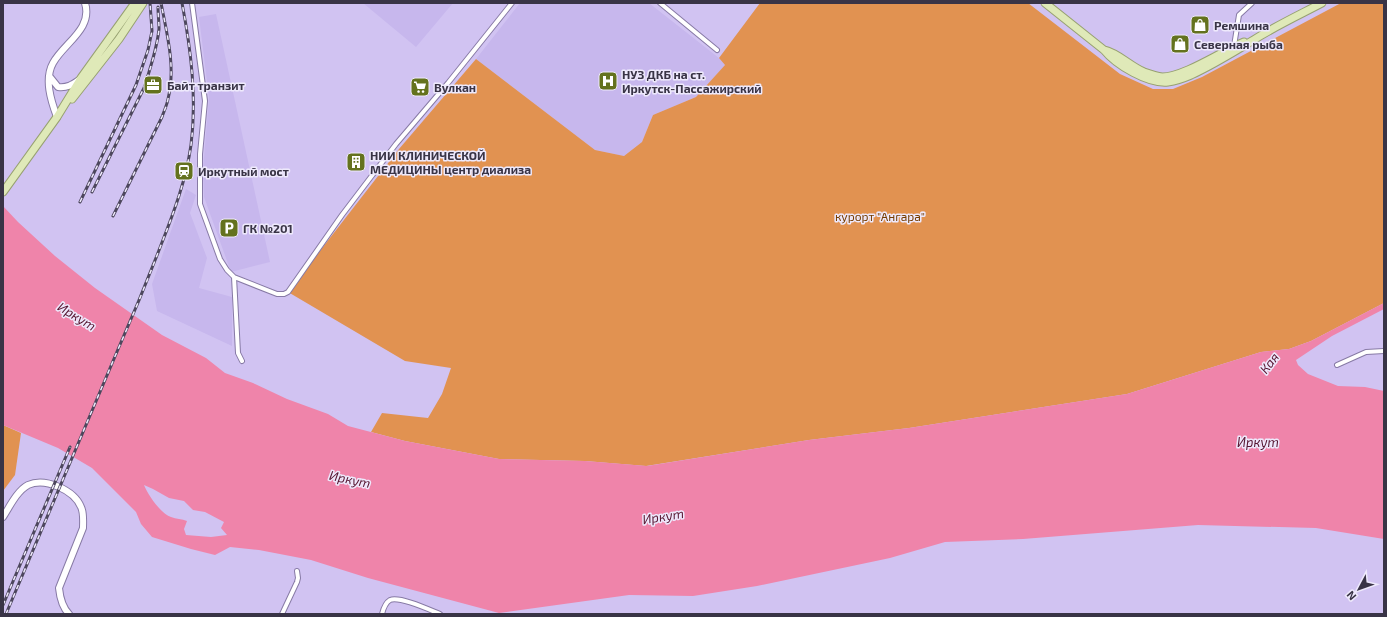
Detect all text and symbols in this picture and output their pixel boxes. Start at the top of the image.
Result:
shop icon: Ремшина [1189,14,1211,36]
place label: Ремшина [1214,18,1269,32]
shop icon: Северная рыба [1169,33,1191,55]
place label: Северная рыба [1194,37,1283,51]
place label: НУЗ ДКБ на ст. Иркутск-Пассажирский [622,67,762,95]
hospital icon: НУЗ ДКБ на ст. Иркутск-Пассажирский [597,70,619,92]
office icon: Байт транзит [142,74,164,96]
supermarket icon: Вулкан [409,76,431,98]
place label: Байт транзит [167,78,245,92]
place label: Вулкан [434,80,476,94]
place label: НИИ КЛИНИЧЕСКОЙ МЕДИЦИНЫ центр диализа [370,148,531,176]
building icon: НИИ КЛИНИЧЕСКОЙ МЕДИЦИНЫ центр диализа [345,151,367,173]
station icon: Иркутный мост [173,160,195,182]
place label: Иркутный мост [198,164,289,178]
park label: курорт "Ангара" [835,209,925,224]
parking icon: ГК №201 [218,217,240,239]
place label: ГК №201 [243,221,293,235]
water label: Иркут [55,298,99,334]
water label: Кая [1256,349,1282,377]
water label: Иркут [1237,434,1279,450]
water label: Иркут [328,467,372,491]
water label: Иркут [641,505,685,527]
north arrow [1339,569,1379,609]
text: N [1344,589,1359,603]

